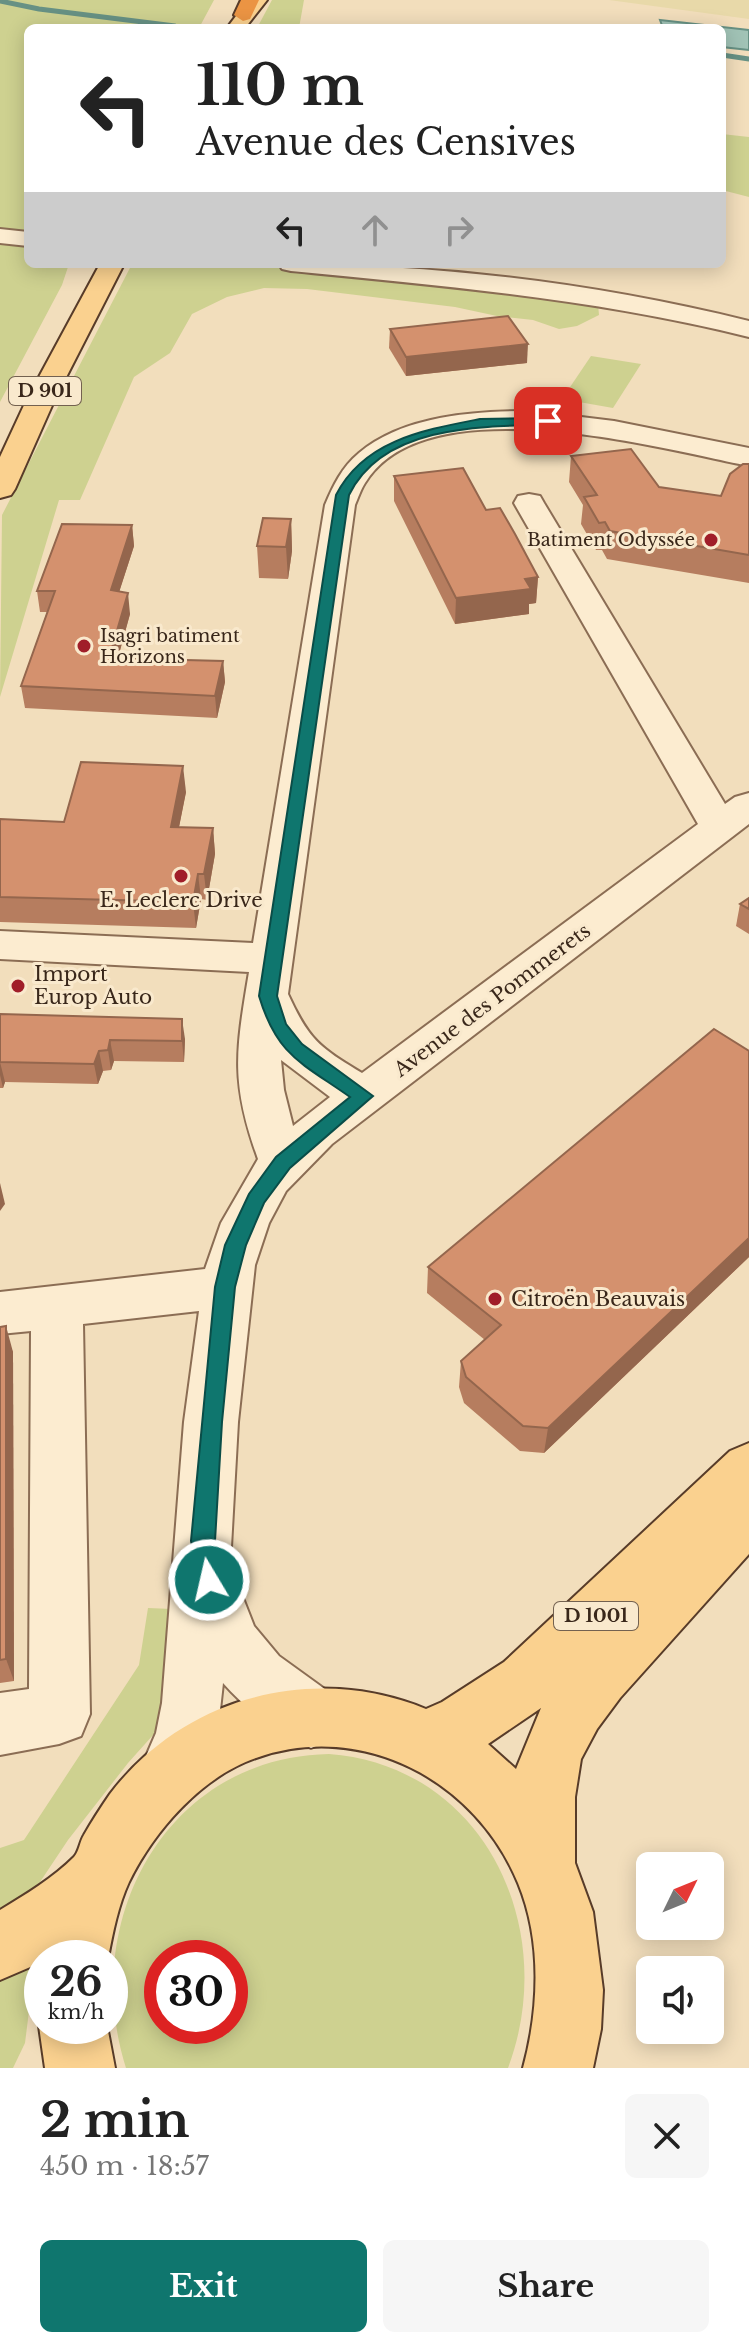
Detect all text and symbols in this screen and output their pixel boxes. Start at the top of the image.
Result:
text: 110 m [196,51,364,120]
icon: left [64,56,168,160]
text: Avenue des Censives [196,120,576,165]
icon: left [269,208,313,252]
icon: ahead [353,208,397,252]
icon: right [437,208,481,252]
road number: D 901 [9,377,81,405]
pin [514,387,582,455]
icon: arrive [526,399,570,443]
place label: Batiment Odyssée [527,529,695,551]
marker: Batiment Odyssée [702,531,720,549]
place label: Isagri batiment Horizons [100,625,240,668]
marker: Isagri batiment Horizons [75,637,93,655]
marker: E. Leclerc Drive [172,867,190,885]
place label: E. Leclerc Drive [99,888,263,912]
street label: Avenue des Pommerets [388,918,595,1082]
place label: Import Europ Auto [34,962,152,1009]
marker: Import Europ Auto [9,977,27,995]
place label: Citroën Beauvais [511,1287,685,1311]
marker: Citroën Beauvais [486,1290,504,1308]
position arrow [167,1538,251,1622]
road number: D 1001 [554,1602,638,1630]
north arrow [636,1852,724,1940]
map controls [636,1852,724,2044]
speed limit sign: 30 [144,1940,248,2044]
button: sound [636,1956,724,2044]
text: 26 [50,1957,103,2007]
text: km/h [48,2000,104,2024]
text: 2 min [40,2090,189,2150]
button: close [625,2094,709,2178]
text: 450 m · 18:57 [40,2150,209,2182]
button: Exit [40,2240,367,2332]
button: Share [383,2240,709,2332]

